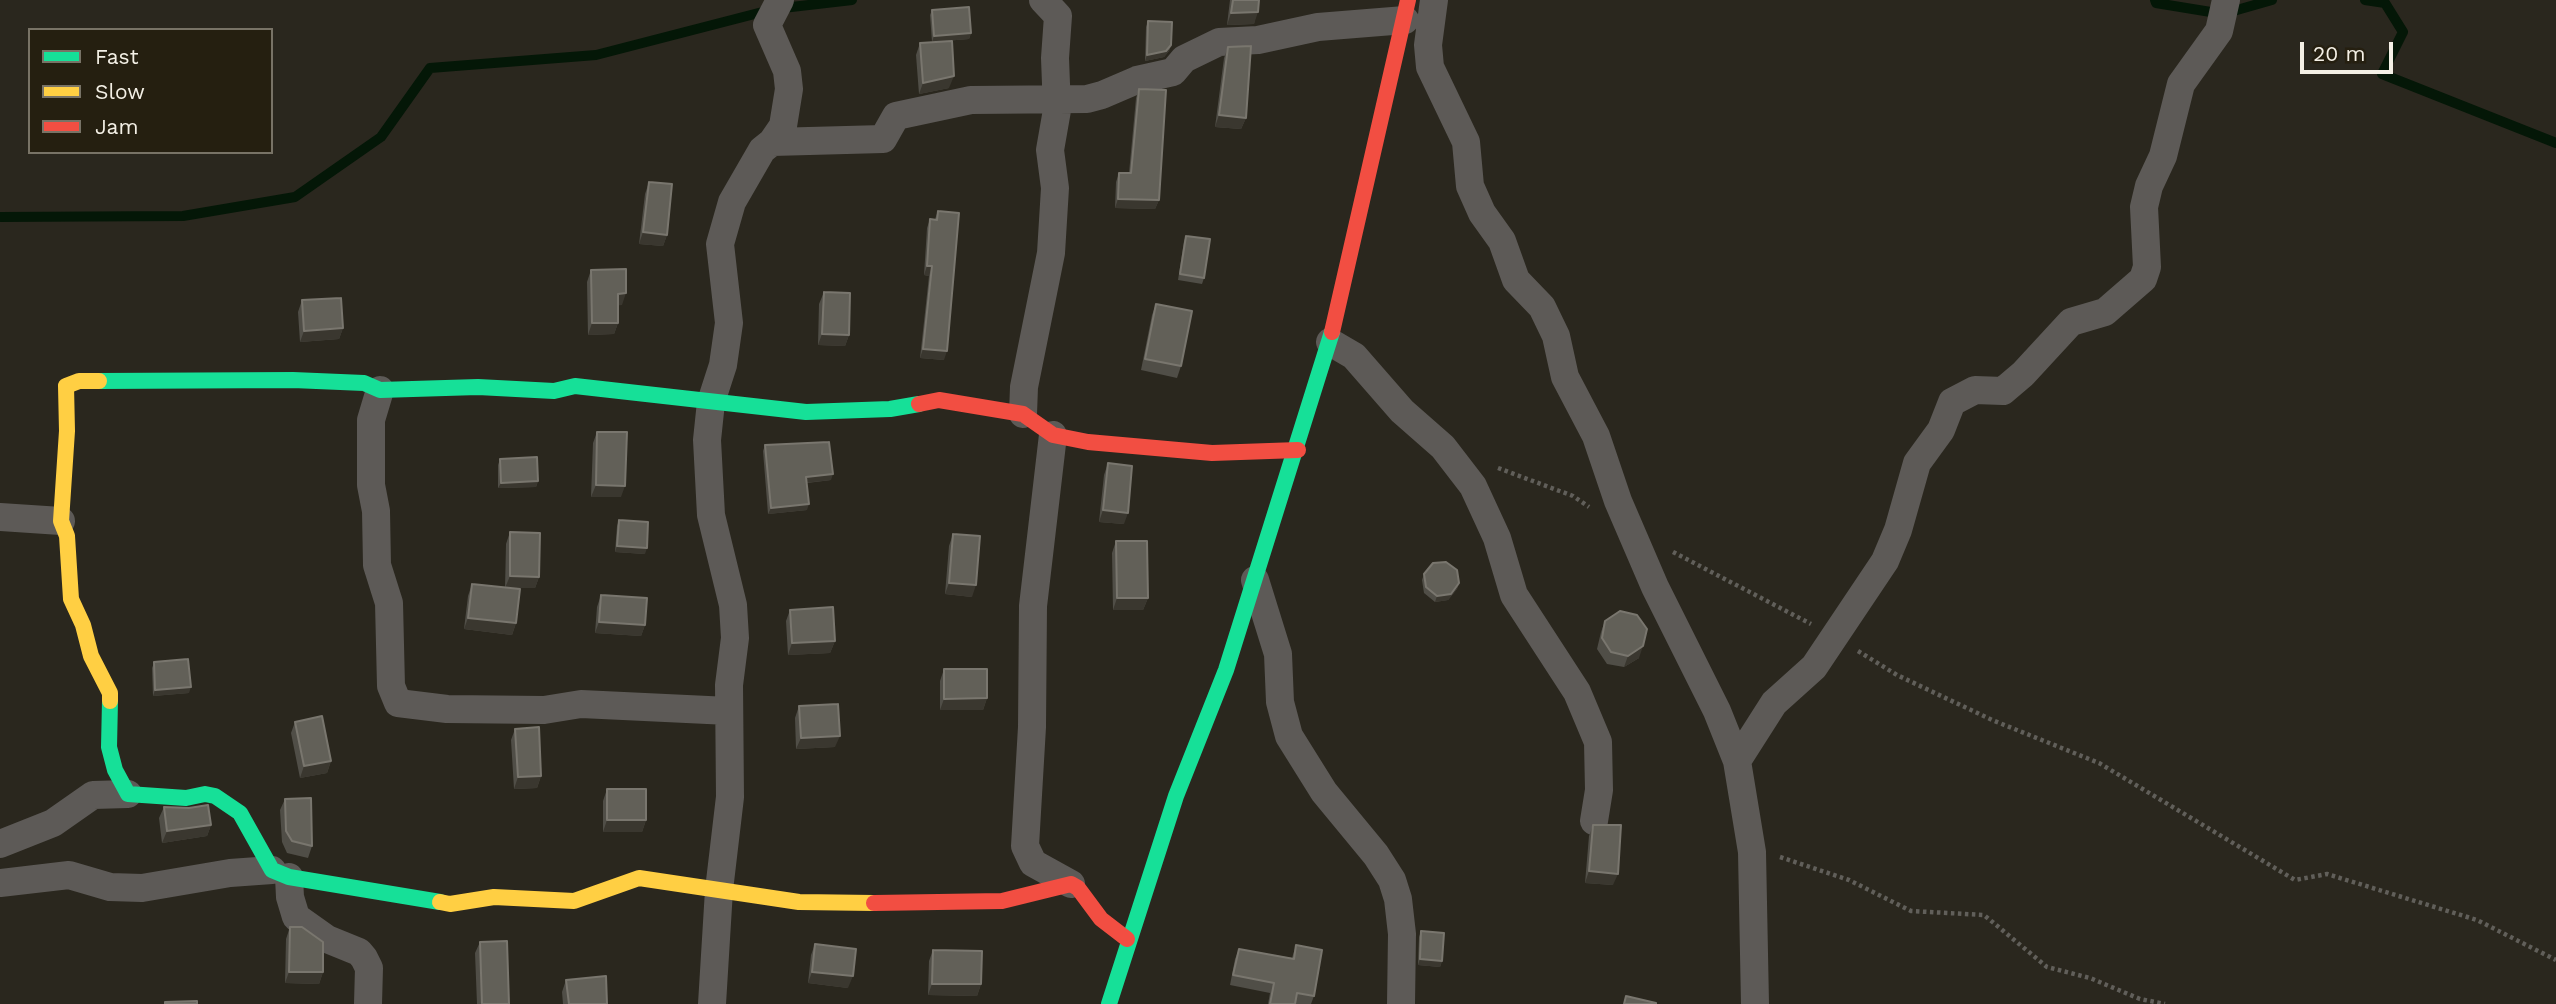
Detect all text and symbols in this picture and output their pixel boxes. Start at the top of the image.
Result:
legend [28,28,273,154]
scale bar [2304,28,2397,72]
text: 20 m [2313,41,2365,66]
text: Fast [95,44,139,69]
text: Slow [95,79,145,104]
text: Jam [95,114,138,139]

